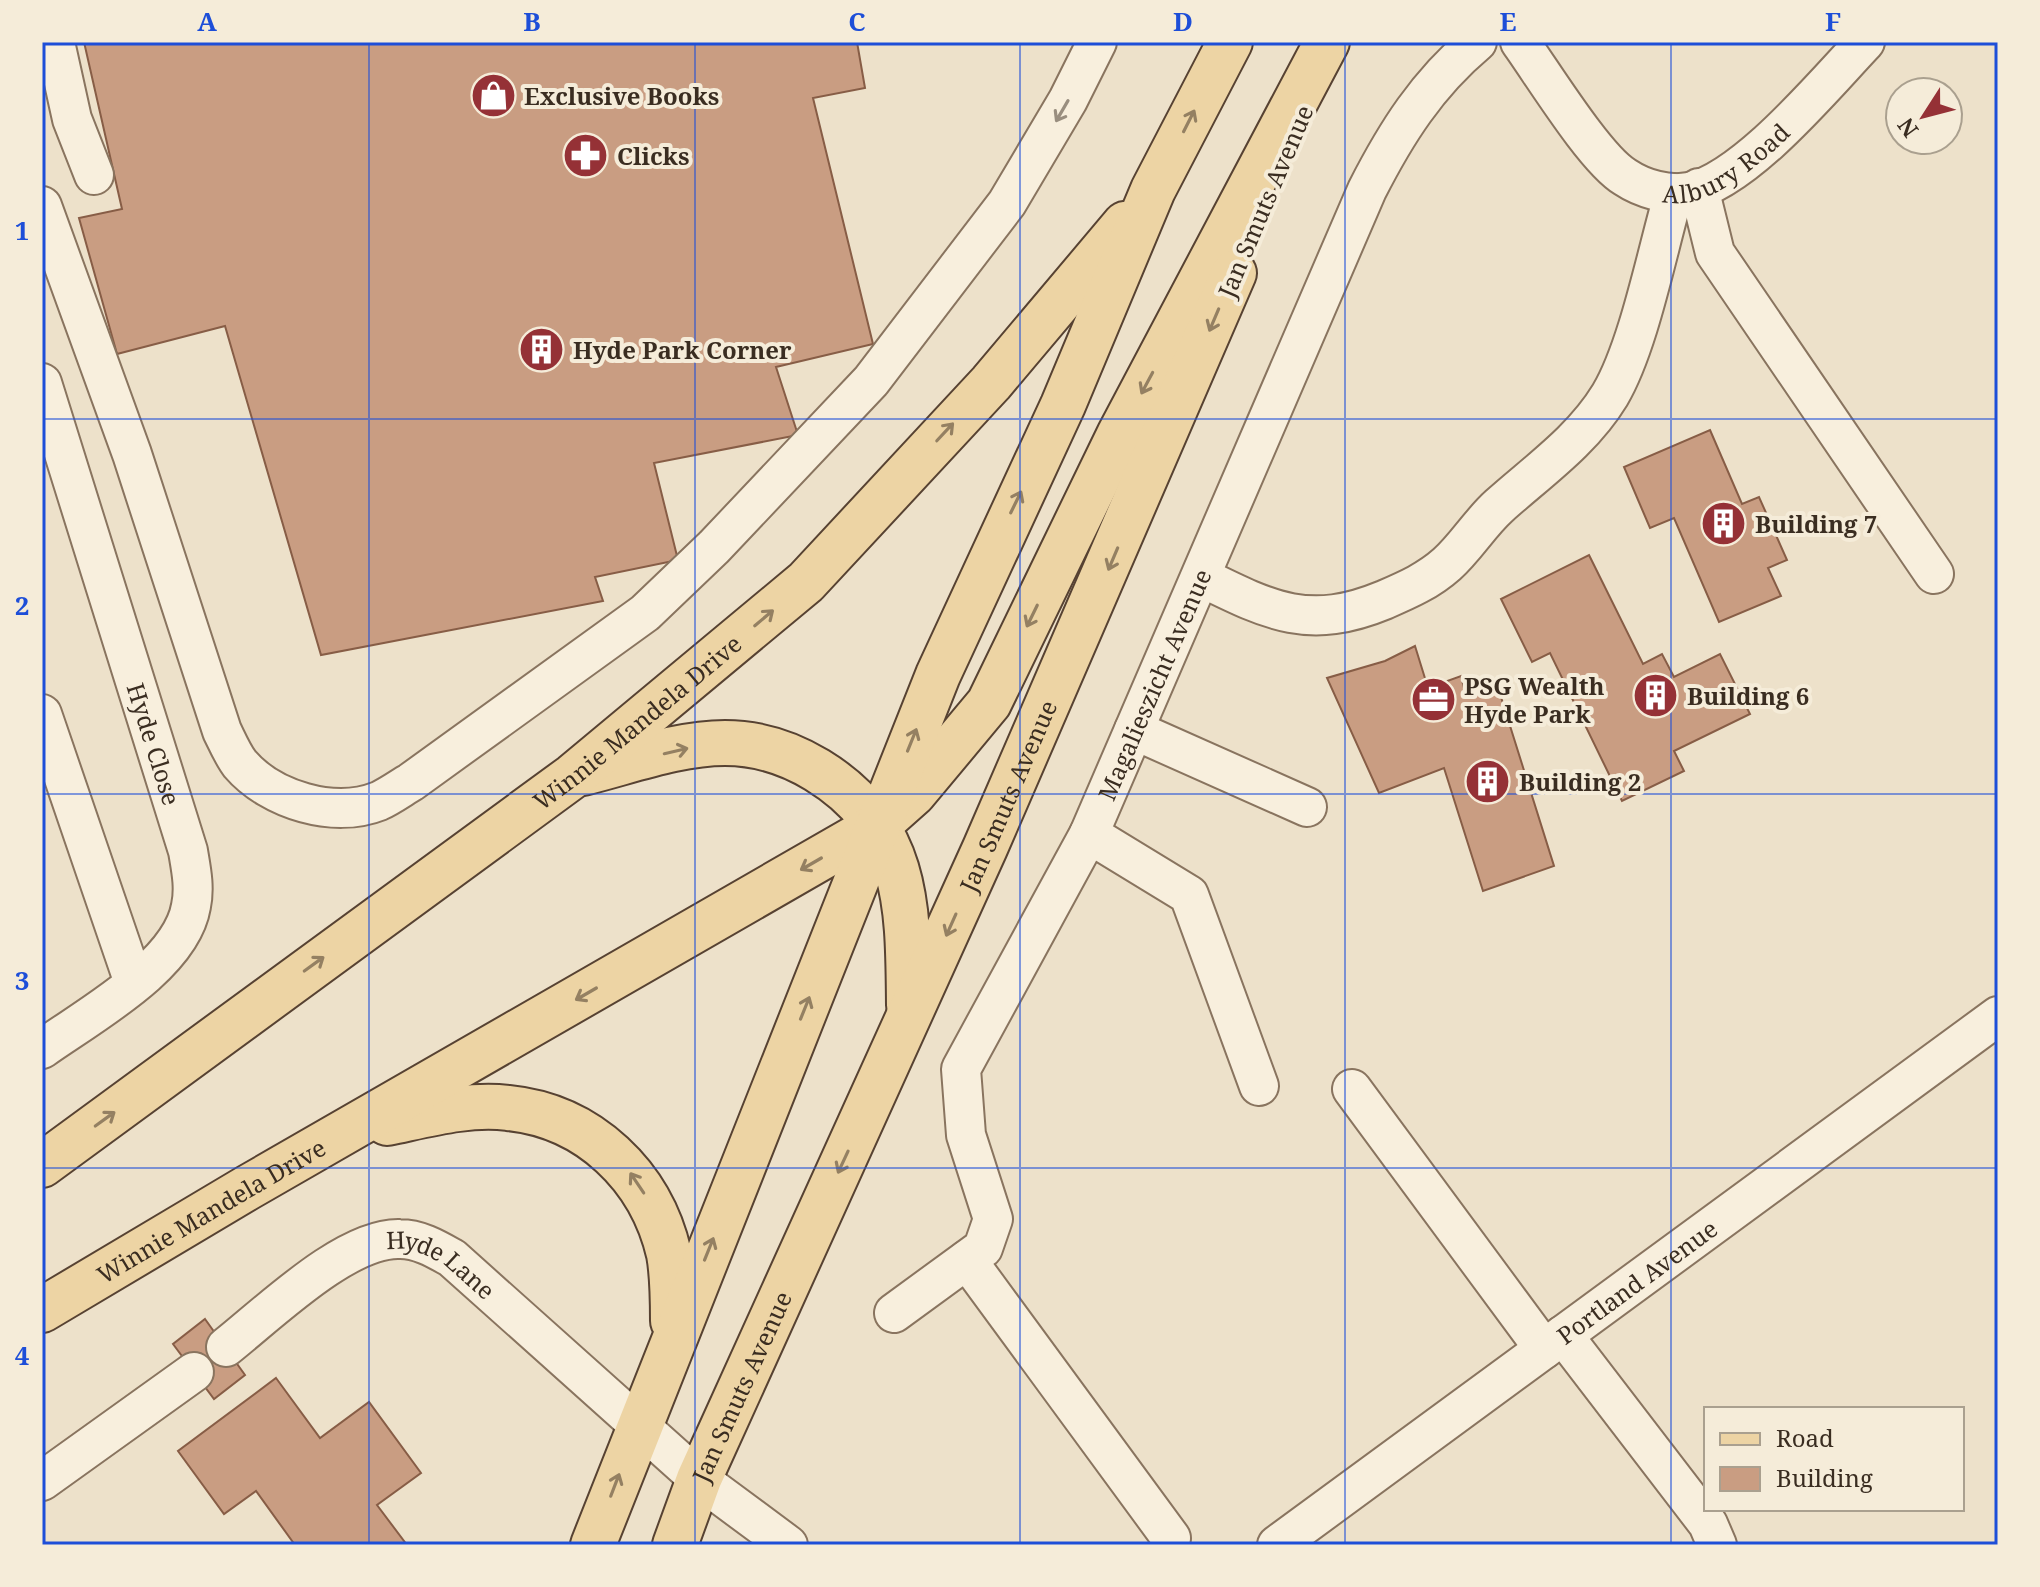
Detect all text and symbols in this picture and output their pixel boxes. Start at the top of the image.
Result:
text: A [197,3,217,39]
text: B [523,3,541,39]
text: C [848,3,866,39]
text: D [1173,3,1193,39]
text: E [1500,3,1517,39]
text: F [1825,3,1841,39]
shop icon: Exclusive Books [469,71,517,119]
north arrow [1884,76,1964,156]
place label: Exclusive Books [524,79,719,112]
one-way arrow [1053,99,1069,122]
street label: Jan Smuts Avenue [1209,100,1320,303]
one-way arrow [1182,109,1198,133]
text: N [1890,113,1924,144]
street label: Albury Road [1661,115,1796,210]
pharmacy icon: Clicks [562,131,610,179]
place label: Clicks [617,139,689,172]
text: 1 [15,212,29,248]
one-way arrow [1206,307,1221,332]
building icon: Hyde Park Corner [518,325,566,373]
place label: Hyde Park Corner [573,333,792,366]
one-way arrow [1138,371,1154,394]
one-way arrow [936,423,954,443]
one-way arrow [1009,490,1024,514]
building icon: Building 7 [1700,499,1748,547]
place label: Building 7 [1755,507,1877,540]
one-way arrow [1104,547,1119,571]
street label: Magalieszicht Avenue [1089,564,1218,805]
text: 2 [15,587,29,623]
one-way arrow [1024,604,1039,628]
one-way arrow [753,609,774,627]
street label: Winnie Mandela Drive [526,627,748,817]
place label: PSG Wealth Hyde Park [1464,669,1604,730]
building icon: Building 6 [1632,671,1680,719]
office icon: PSG Wealth Hyde Park [1409,675,1457,723]
street label: Hyde Close [120,679,189,809]
place label: Building 6 [1687,679,1809,712]
street label: Jan Smuts Avenue [951,695,1064,898]
one-way arrow [906,728,920,753]
one-way arrow [662,742,688,757]
building icon: Building 2 [1464,757,1512,805]
place label: Building 2 [1519,765,1641,798]
one-way arrow [800,856,823,872]
one-way arrow [943,913,958,937]
one-way arrow [303,956,324,973]
text: 3 [15,962,29,998]
one-way arrow [575,986,598,1002]
one-way arrow [799,996,814,1021]
one-way arrow [93,1110,115,1127]
street label: Winnie Mandela Drive [90,1130,331,1290]
one-way arrow [835,1149,850,1173]
one-way arrow [629,1172,645,1195]
street label: Portland Avenue [1550,1211,1724,1351]
street label: Hyde Lane [386,1222,503,1306]
one-way arrow [703,1237,717,1262]
street label: Jan Smuts Avenue [683,1286,799,1488]
text: 4 [15,1337,30,1373]
legend [1704,1407,1964,1511]
text: Road [1776,1421,1834,1454]
text: Building [1776,1461,1873,1494]
one-way arrow [609,1473,623,1498]

